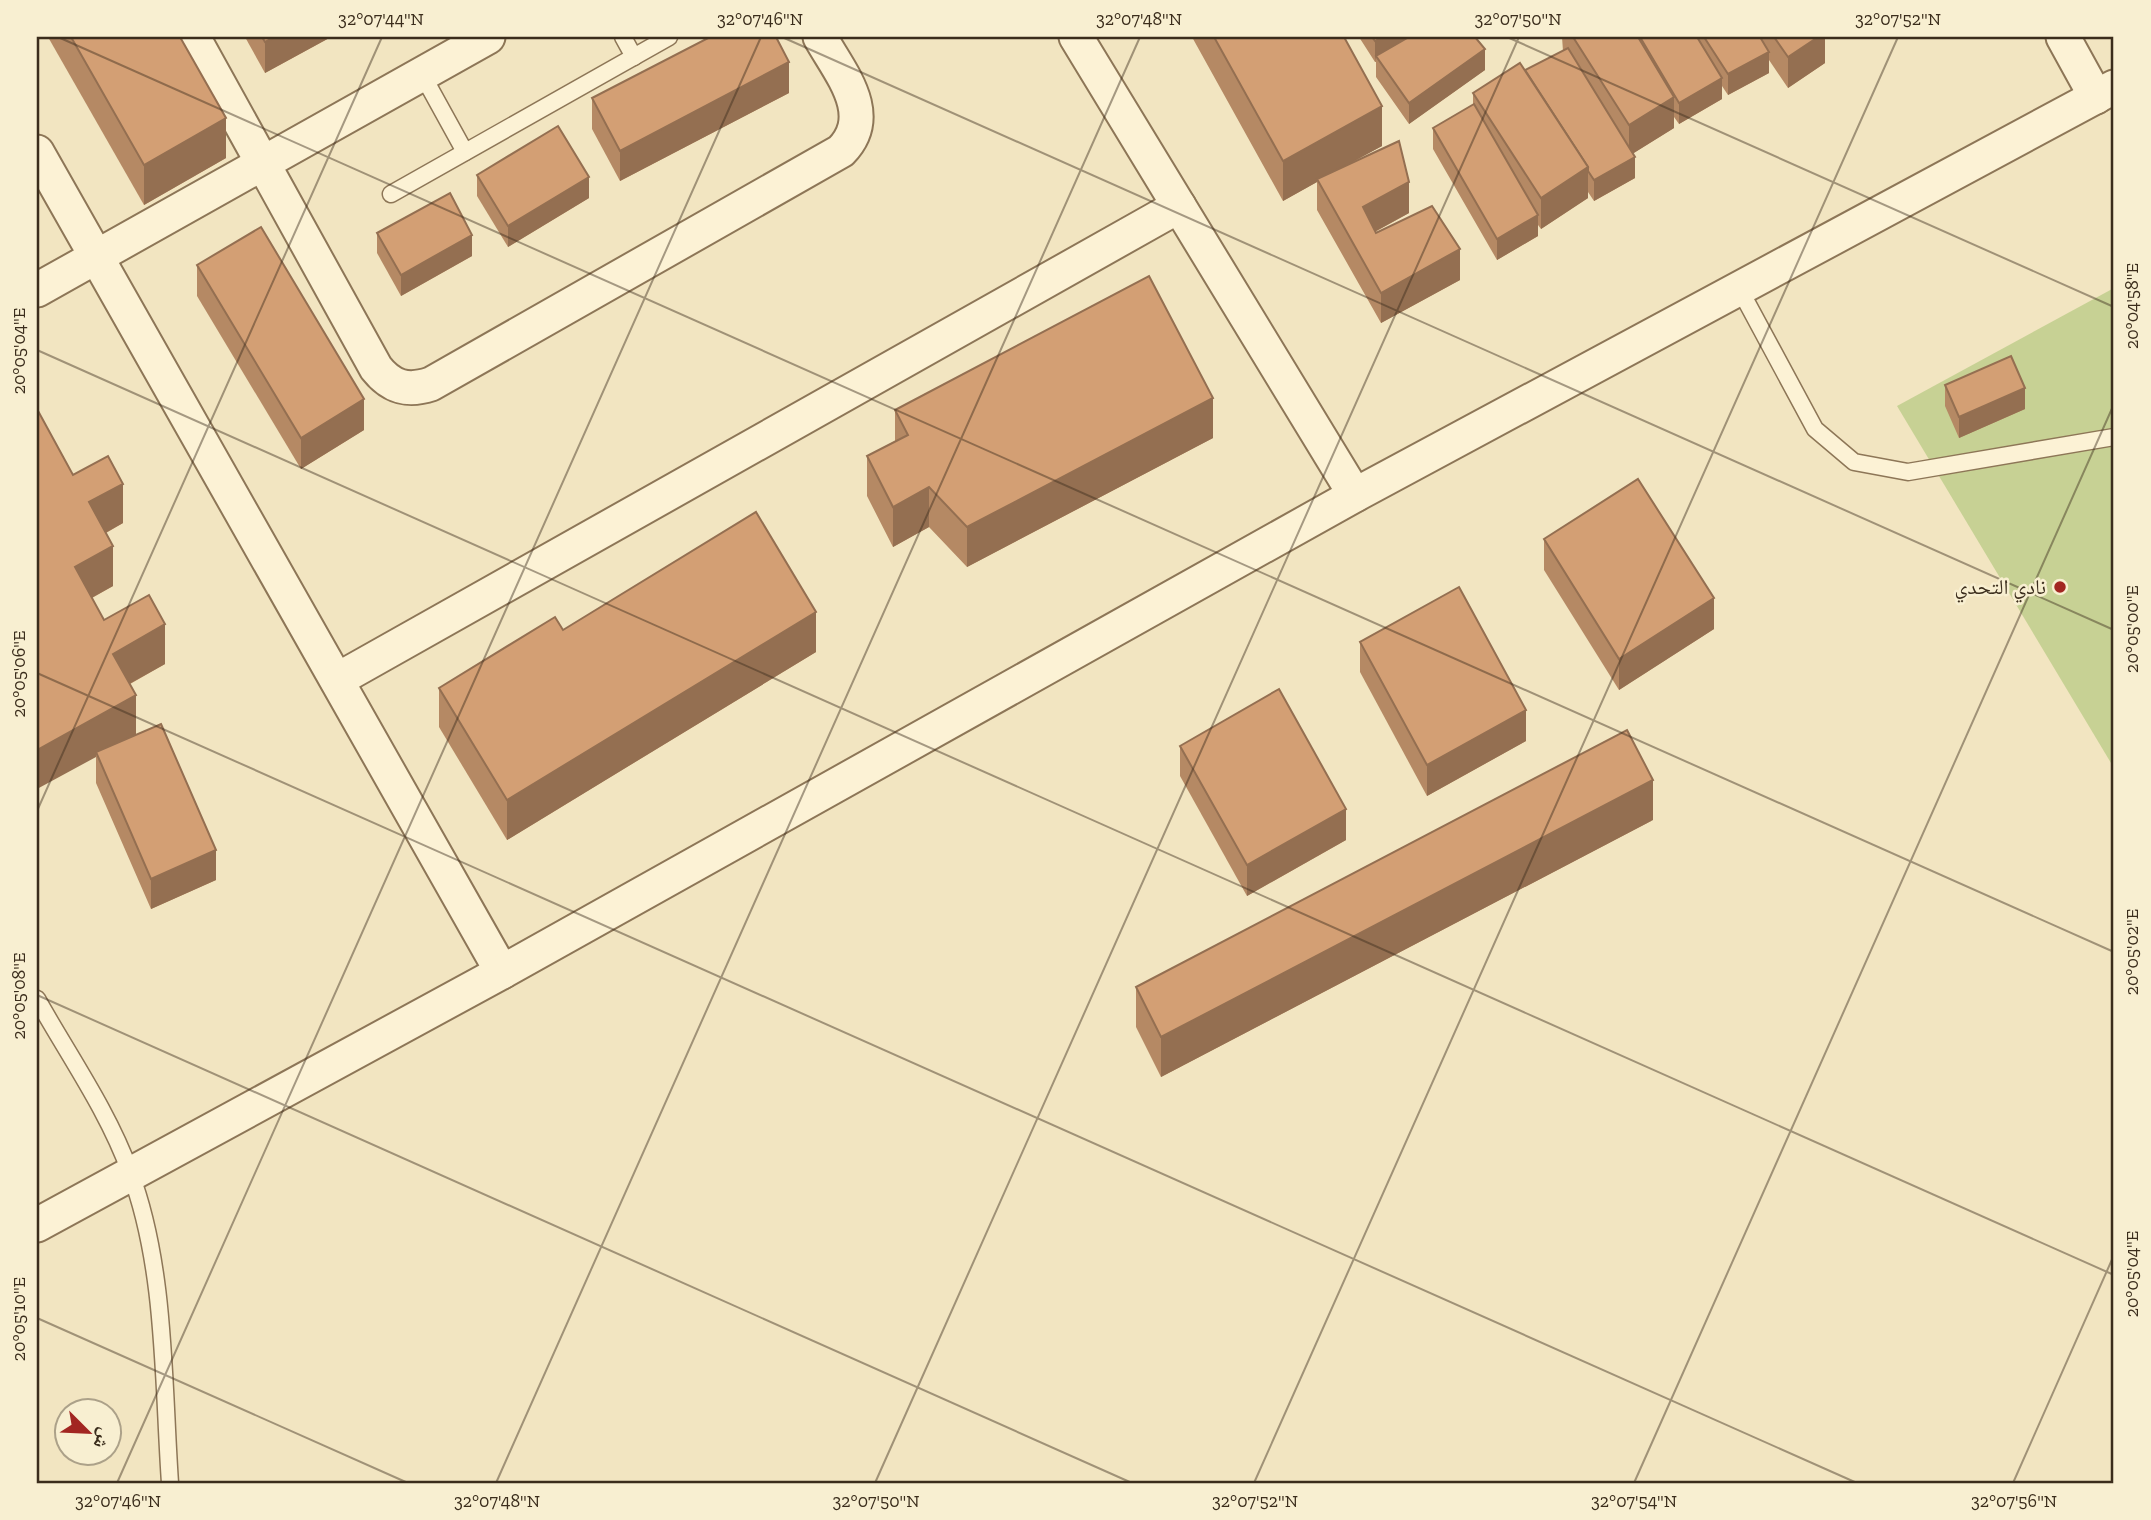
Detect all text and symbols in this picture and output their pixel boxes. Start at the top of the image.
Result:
text: 32°07'44"N [338,8,424,30]
text: 32°07'46"N [717,8,803,30]
text: 32°07'48"N [1096,8,1182,30]
text: 32°07'50"N [1474,8,1562,30]
text: 32°07'52"N [1855,8,1941,30]
text: 20°04'58"E [2121,263,2143,349]
text: 20°05'04"E [8,308,30,394]
place label: نادي التحدي [1955,574,2046,603]
marker: نادي التحدي [2052,579,2068,595]
text: 20°05'00"E [2121,585,2143,673]
text: 20°05'06"E [8,631,30,717]
text: 20°05'02"E [2121,909,2143,995]
text: 20°05'08"E [8,952,30,1040]
text: 20°05'04"E [2121,1231,2143,1317]
text: 20°05'10"E [8,1277,30,1361]
north arrow [52,1398,122,1468]
text: ش [88,1425,118,1453]
text: 32°07'46"N [75,1490,161,1512]
text: 32°07'48"N [454,1490,540,1512]
text: 32°07'50"N [832,1490,920,1512]
text: 32°07'52"N [1212,1490,1298,1512]
text: 32°07'54"N [1591,1490,1677,1512]
text: 32°07'56"N [1971,1490,2057,1512]

